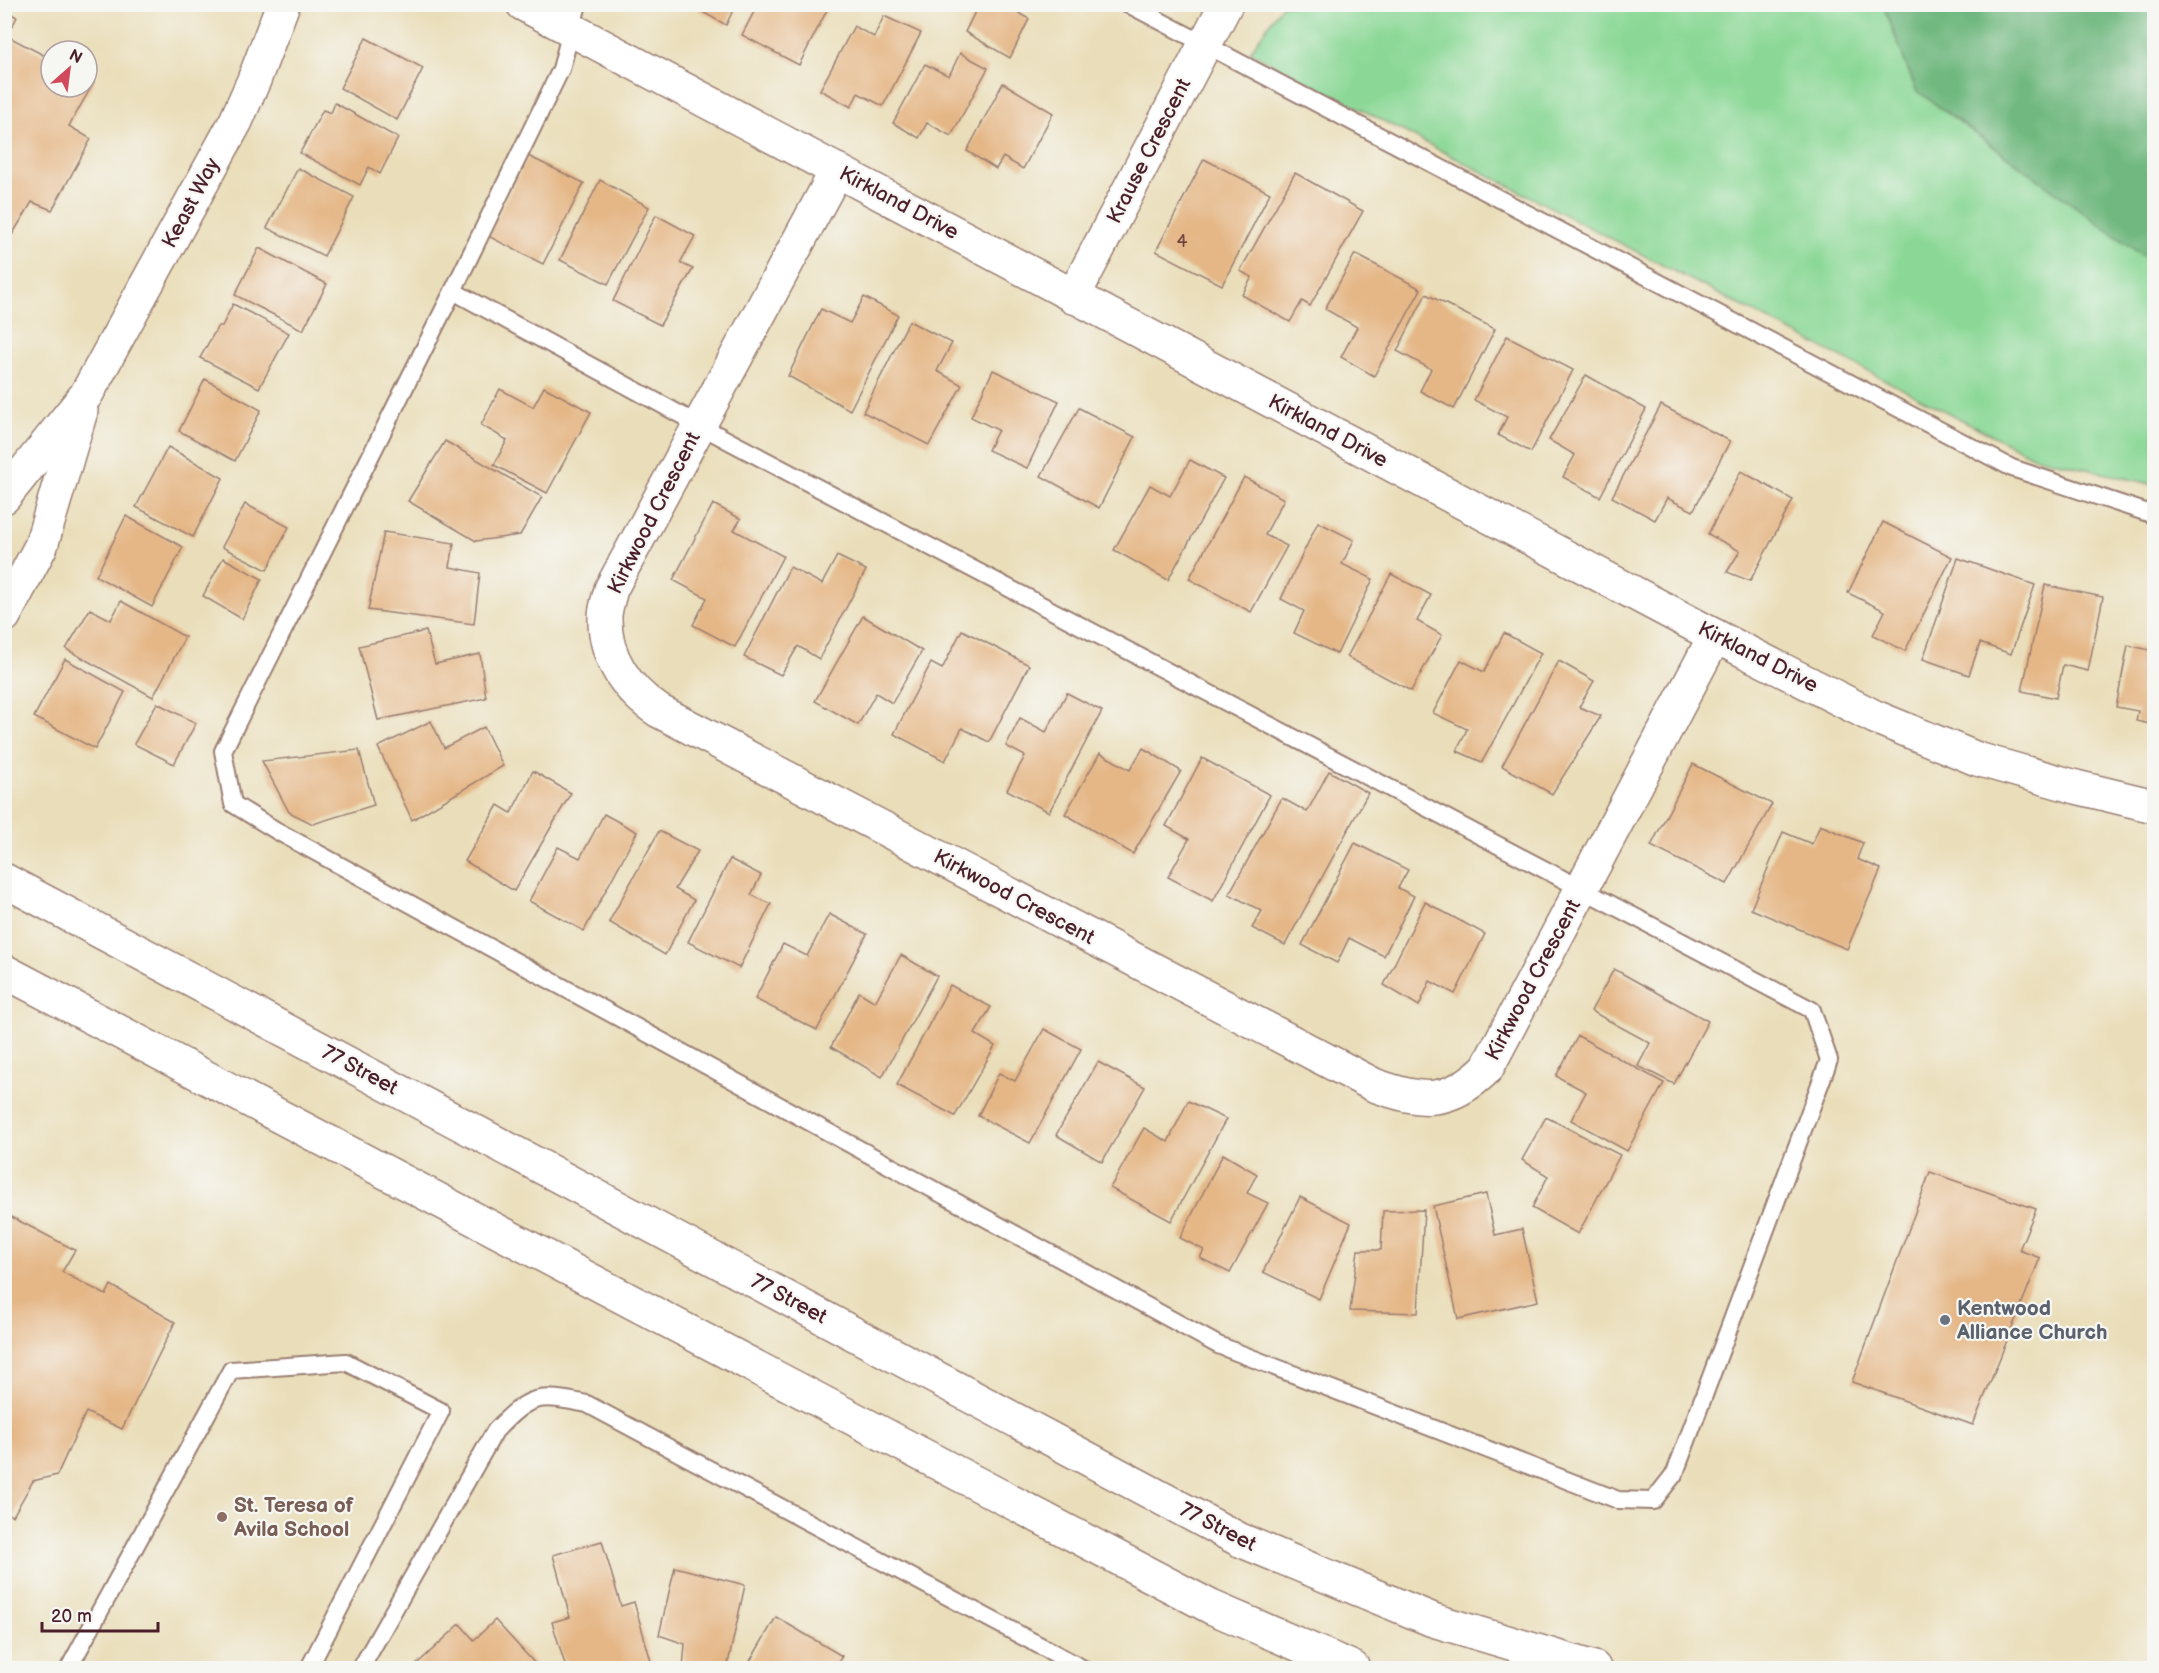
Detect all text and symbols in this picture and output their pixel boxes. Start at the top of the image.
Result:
north arrow [39,39,99,99]
text: N [66,46,85,68]
street label: Krause Crescent [1102,74,1197,228]
street label: Keast Way [157,153,225,252]
street label: Kirkland Drive [835,161,963,245]
house number: 4 [1177,231,1188,252]
street label: Kirkland Drive [1264,389,1392,473]
street label: Kirkwood Crescent [602,427,706,598]
street label: Kirkland Drive [1694,616,1822,698]
street label: Kirkwood Crescent [929,844,1099,950]
street label: Kirkwood Crescent [1480,895,1586,1065]
street label: 77 Street [318,1040,403,1101]
street label: 77 Street [747,1269,832,1330]
place label: Kentwood Alliance Church [1956,1296,2107,1345]
marker: Kentwood Alliance Church [1938,1313,1952,1327]
place label: St. Teresa of Avila School [233,1493,354,1542]
street label: 77 Street [1176,1497,1261,1557]
marker: St. Teresa of Avila School [215,1510,229,1524]
scale bar [42,1595,158,1633]
text: 20 m [51,1606,92,1627]

